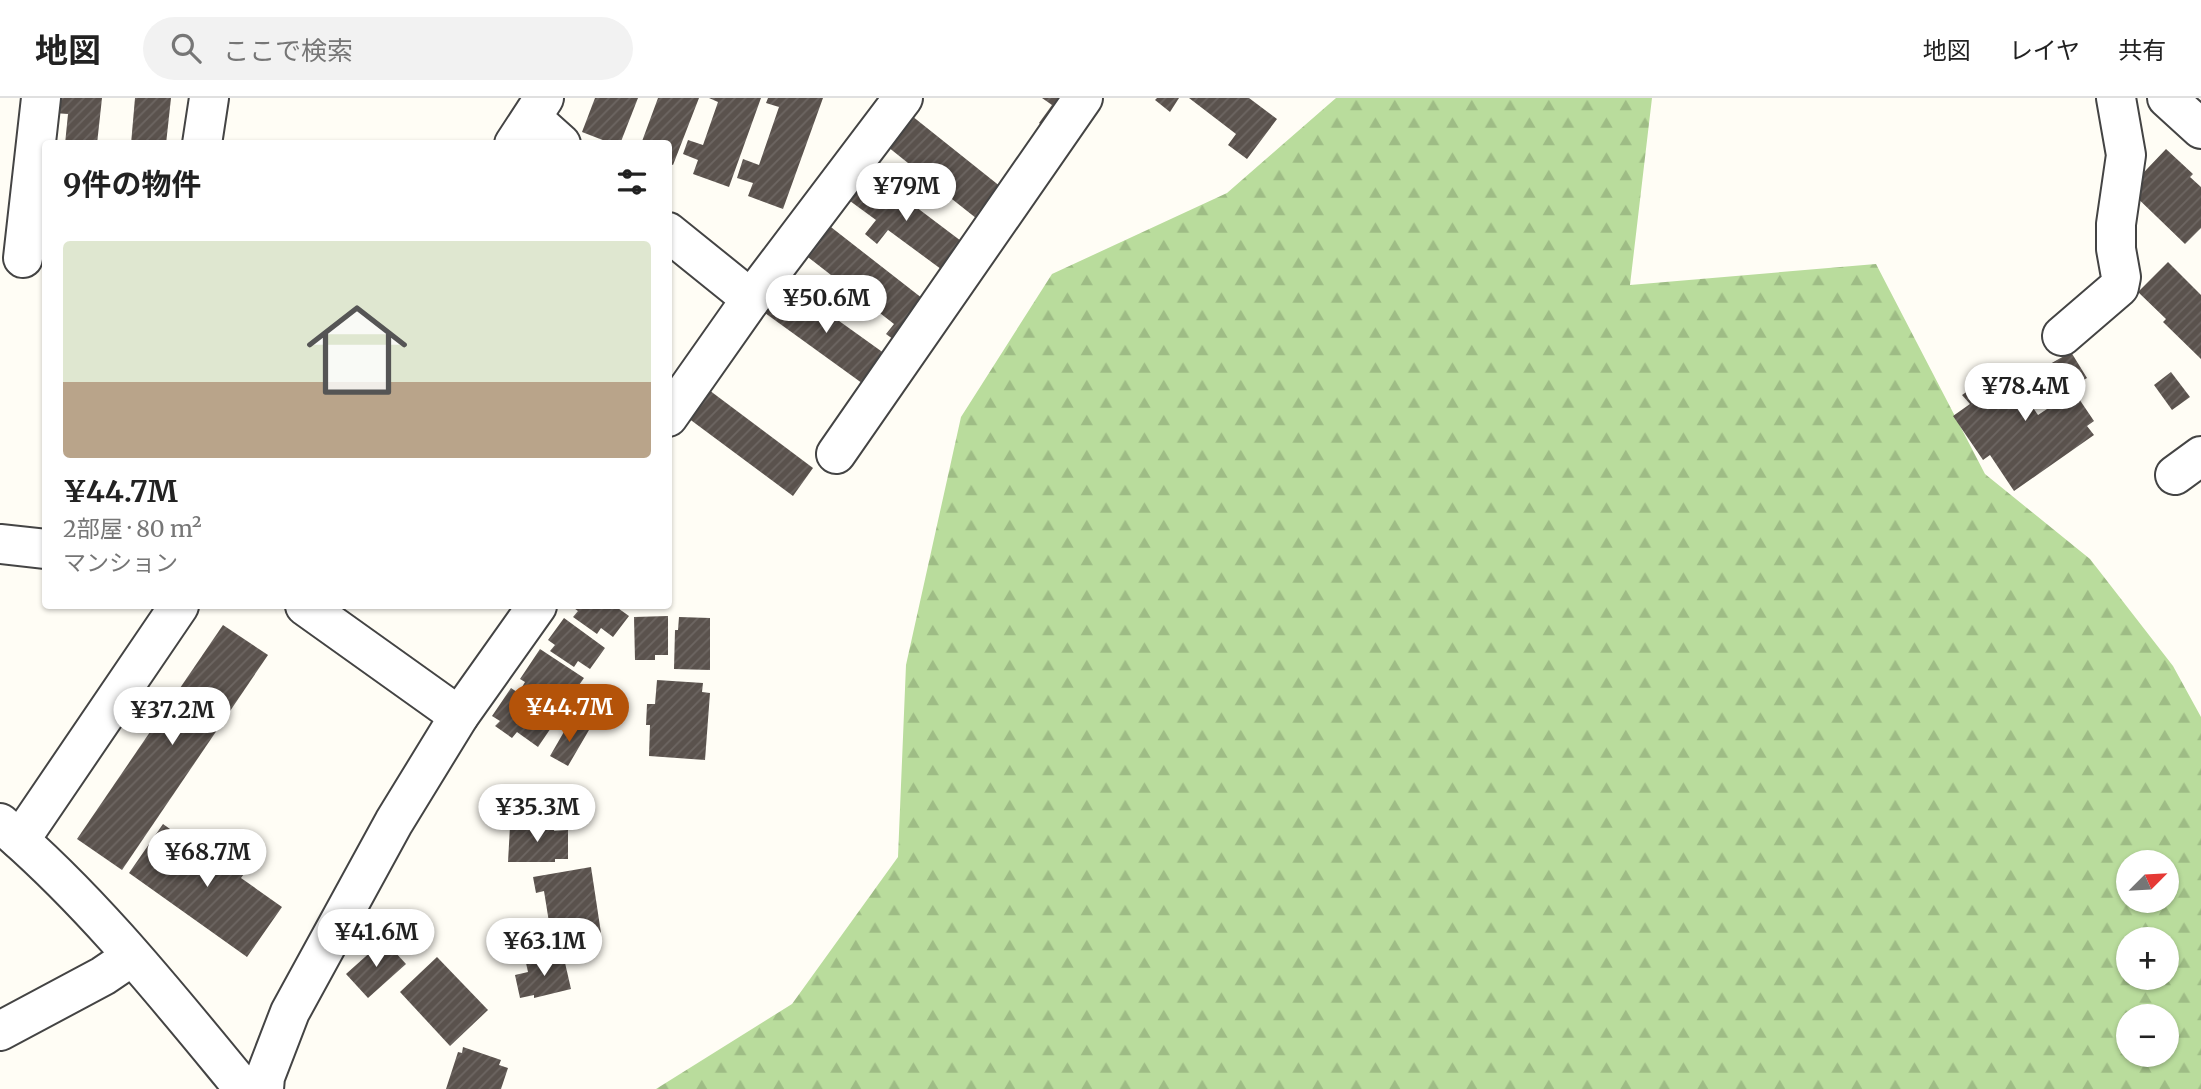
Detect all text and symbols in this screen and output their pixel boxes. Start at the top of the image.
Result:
search box [143,17,633,80]
icon: search [167,29,205,67]
text: 地図 [35,30,101,71]
text: ここで検索 [223,34,353,67]
text: 地図 [1923,35,1971,66]
text: レイヤ [2009,35,2080,66]
text: 共有 [2118,35,2166,66]
icon: filters [613,163,651,201]
pin: ¥79M [865,164,947,223]
text: 9件の物件 [63,165,202,203]
text: ¥79M [872,171,940,200]
pin: ¥50.6M [769,275,883,335]
text: ¥50.6M [782,283,870,312]
icon: home [294,287,420,413]
pin: ¥78.4M [1968,364,2082,423]
text: ¥78.4M [1981,371,2069,400]
text: ¥44.7M [63,472,178,510]
text: 2部屋 · 80 m² [63,514,202,543]
text: マンション [63,548,178,577]
pin: ¥44.7M [512,684,626,744]
pin: ¥37.2M [115,688,229,747]
text: ¥44.7M [525,692,613,721]
text: ¥37.2M [129,695,215,724]
pin: ¥35.3M [480,784,594,844]
text: ¥35.3M [494,792,580,821]
pin: ¥68.7M [150,830,264,889]
text: ¥68.7M [163,837,251,866]
north arrow [2116,850,2179,914]
map controls [2116,850,2179,1067]
pin: ¥41.6M [319,910,433,969]
text: ¥41.6M [333,917,419,946]
pin: ¥63.1M [487,918,601,978]
text: ¥63.1M [502,926,586,955]
button: + [2116,927,2179,990]
button: − [2116,1004,2179,1067]

